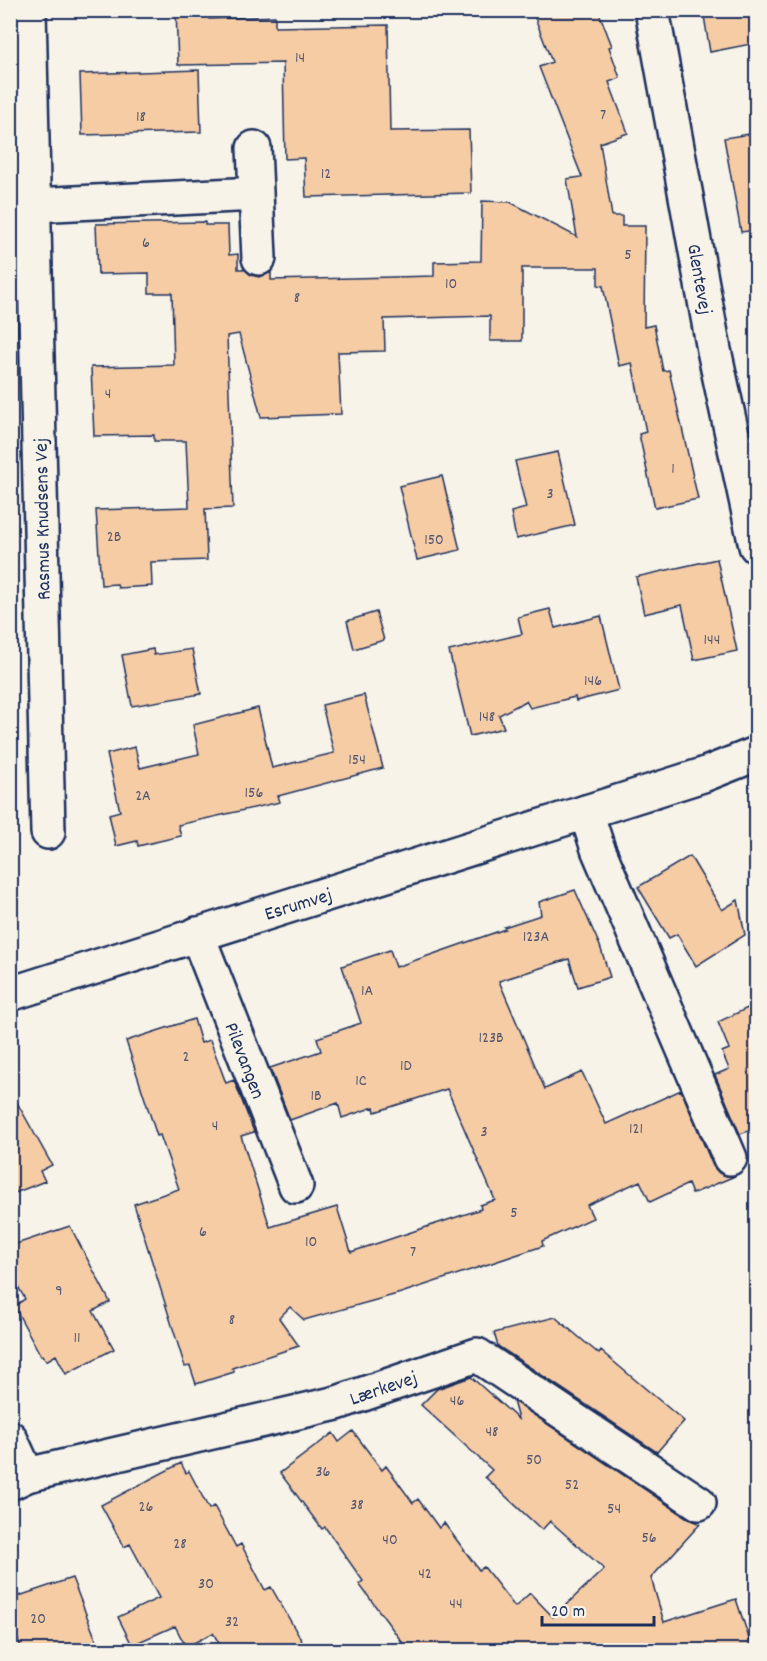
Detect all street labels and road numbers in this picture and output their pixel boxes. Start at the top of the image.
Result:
street label: Glentevej [678,242,718,317]
street label: Rasmus Knudsens Vej [29,437,59,600]
street label: Esrumvej [261,882,336,929]
street label: Pilevangen [216,1019,271,1103]
street label: Lærkevej [346,1365,422,1414]

